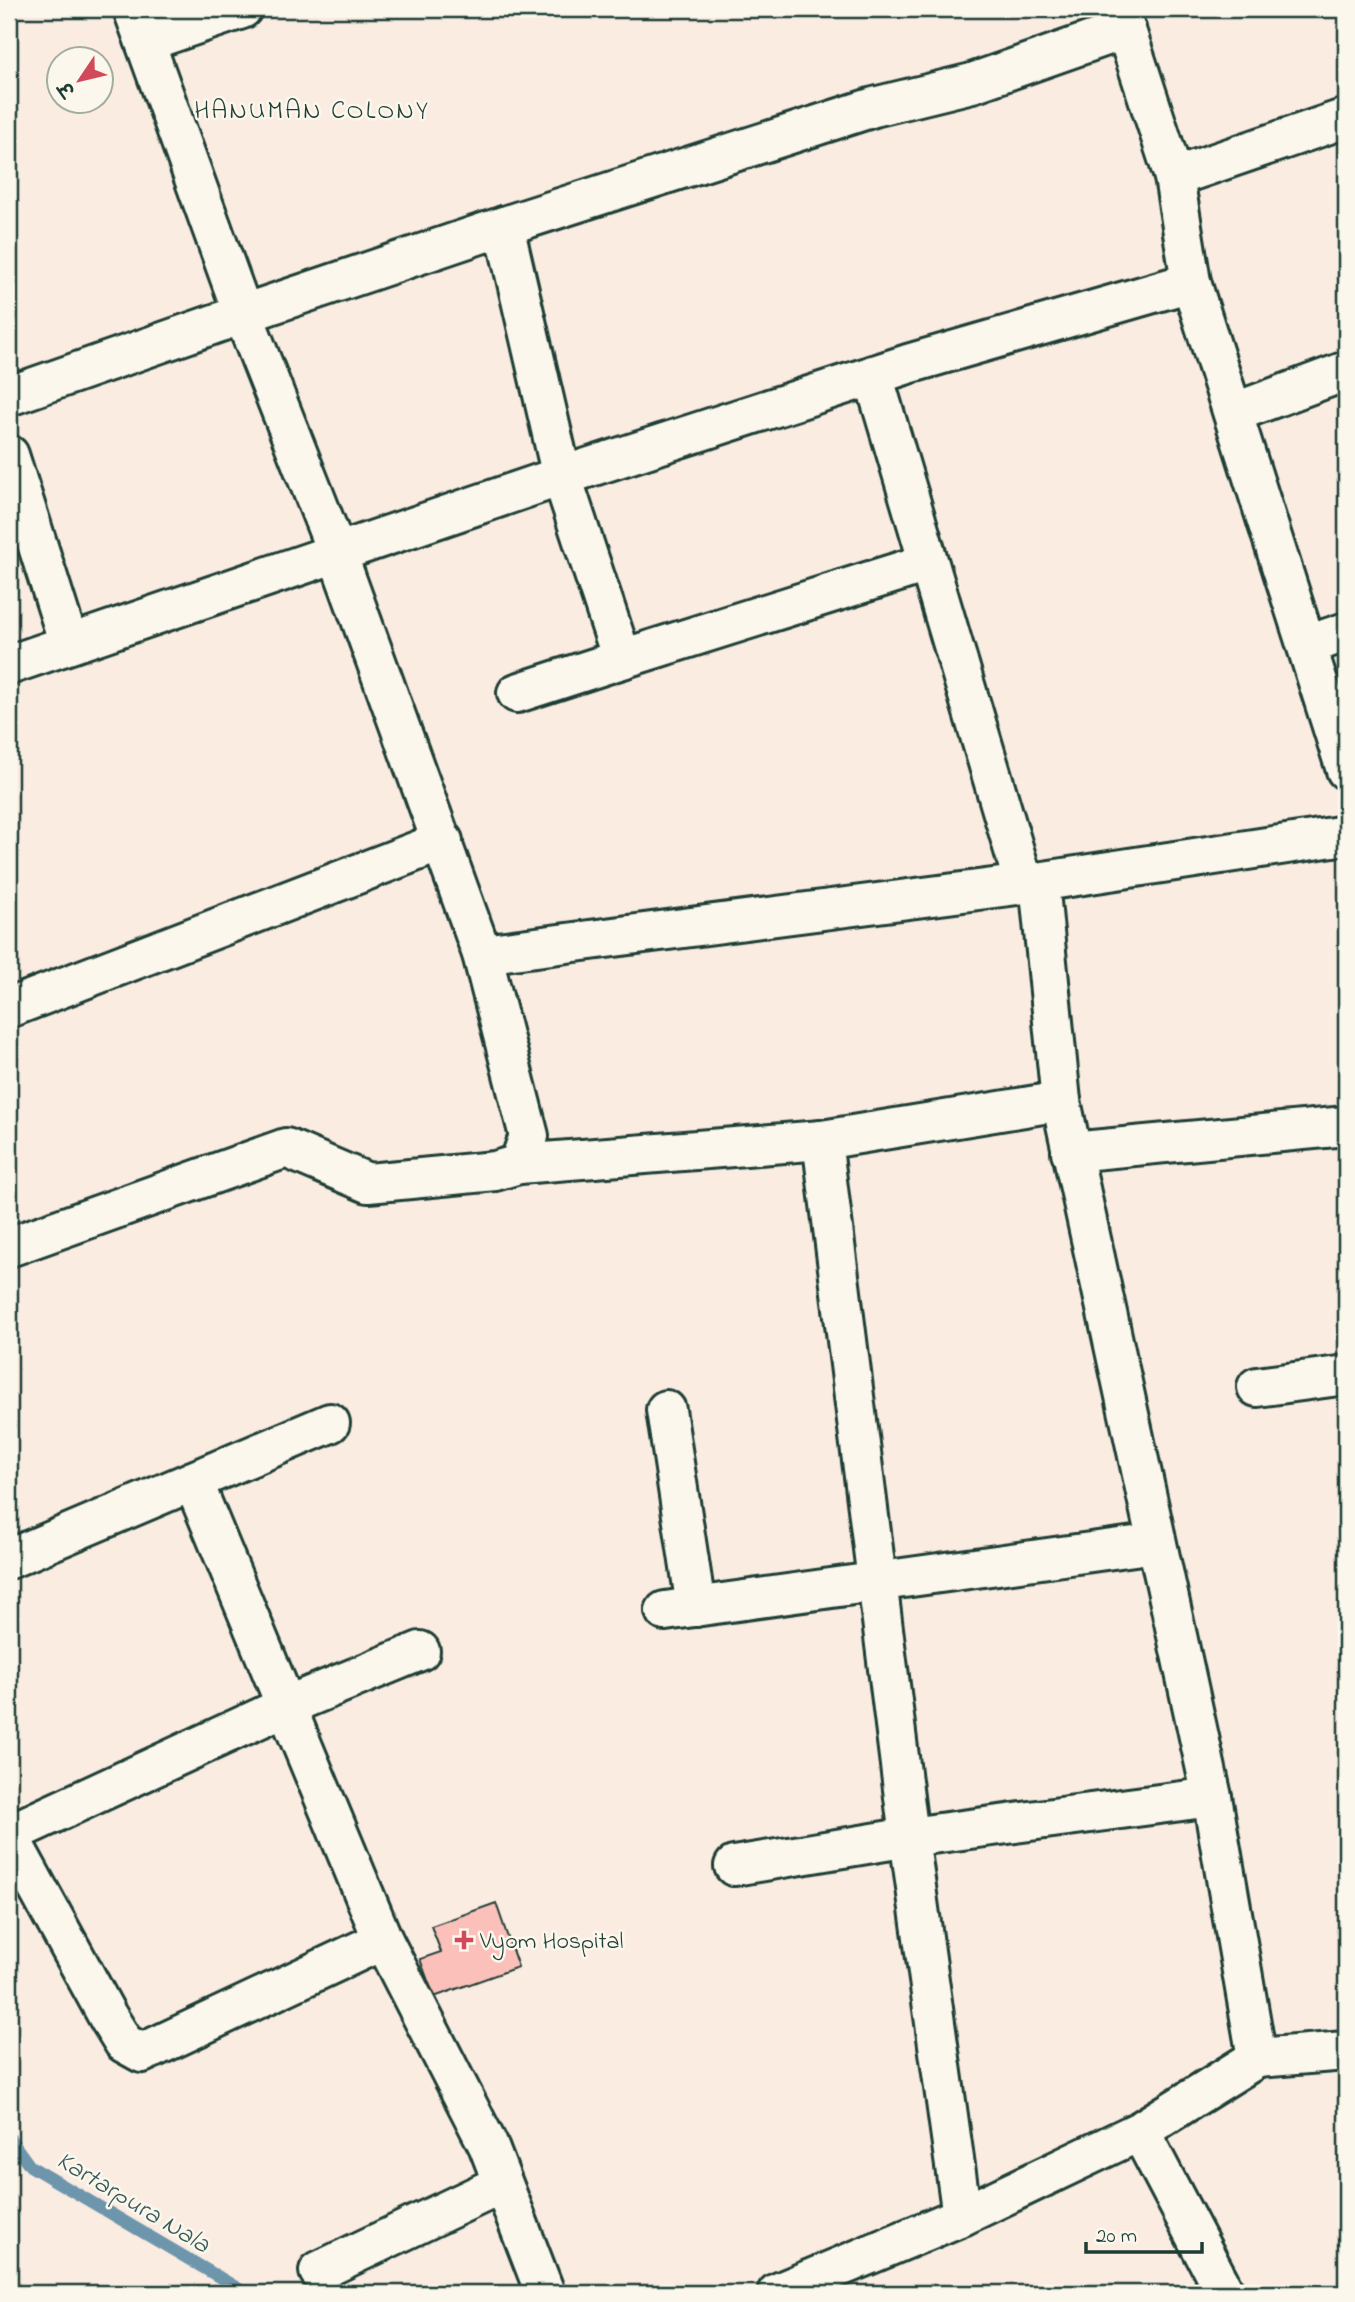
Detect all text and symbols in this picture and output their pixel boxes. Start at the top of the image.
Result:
north arrow [46,46,116,116]
text: उ [52,73,84,103]
district label: HANUMAN COLONY [194,93,430,131]
place label: Vyom Hospital [479,1925,624,1961]
marker: Vyom Hospital [454,1930,474,1950]
water label: Kartarpura Nala [48,2143,217,2265]
scale bar [1086,2211,1201,2255]
text: 20 m [1096,2222,1137,2252]

